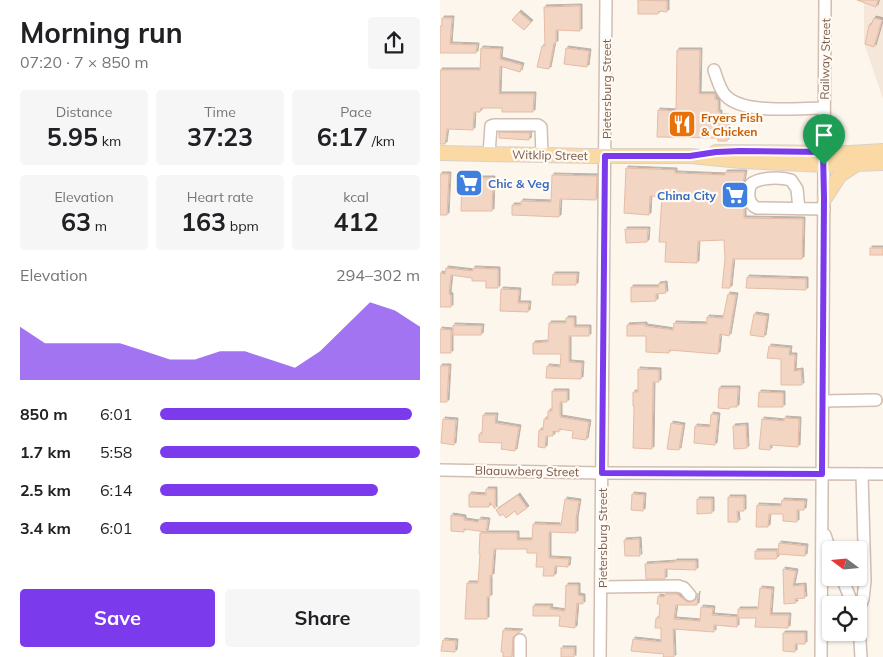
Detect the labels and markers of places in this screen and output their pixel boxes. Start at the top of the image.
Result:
restaurant icon: Fryers Fish & Chicken [667,109,697,139]
place label: Fryers Fish & Chicken [701,110,763,139]
pin [803,114,845,165]
supermarket icon: Chic & Veg [454,168,484,198]
place label: Chic & Veg [488,176,549,191]
supermarket icon: China City [720,180,750,210]
place label: China City [657,188,716,203]

